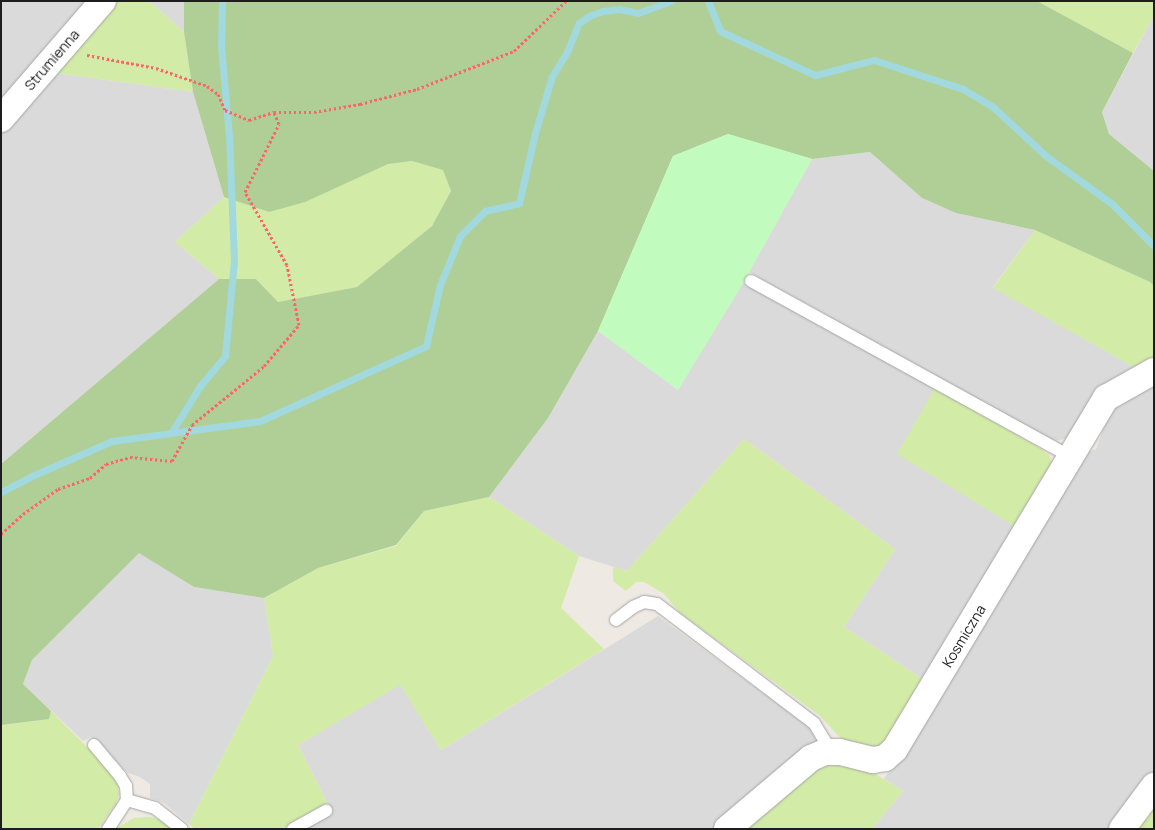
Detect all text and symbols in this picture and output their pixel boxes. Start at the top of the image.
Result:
street label: Strumienna [21,26,83,94]
street label: Kosmiczna [939,602,989,670]

